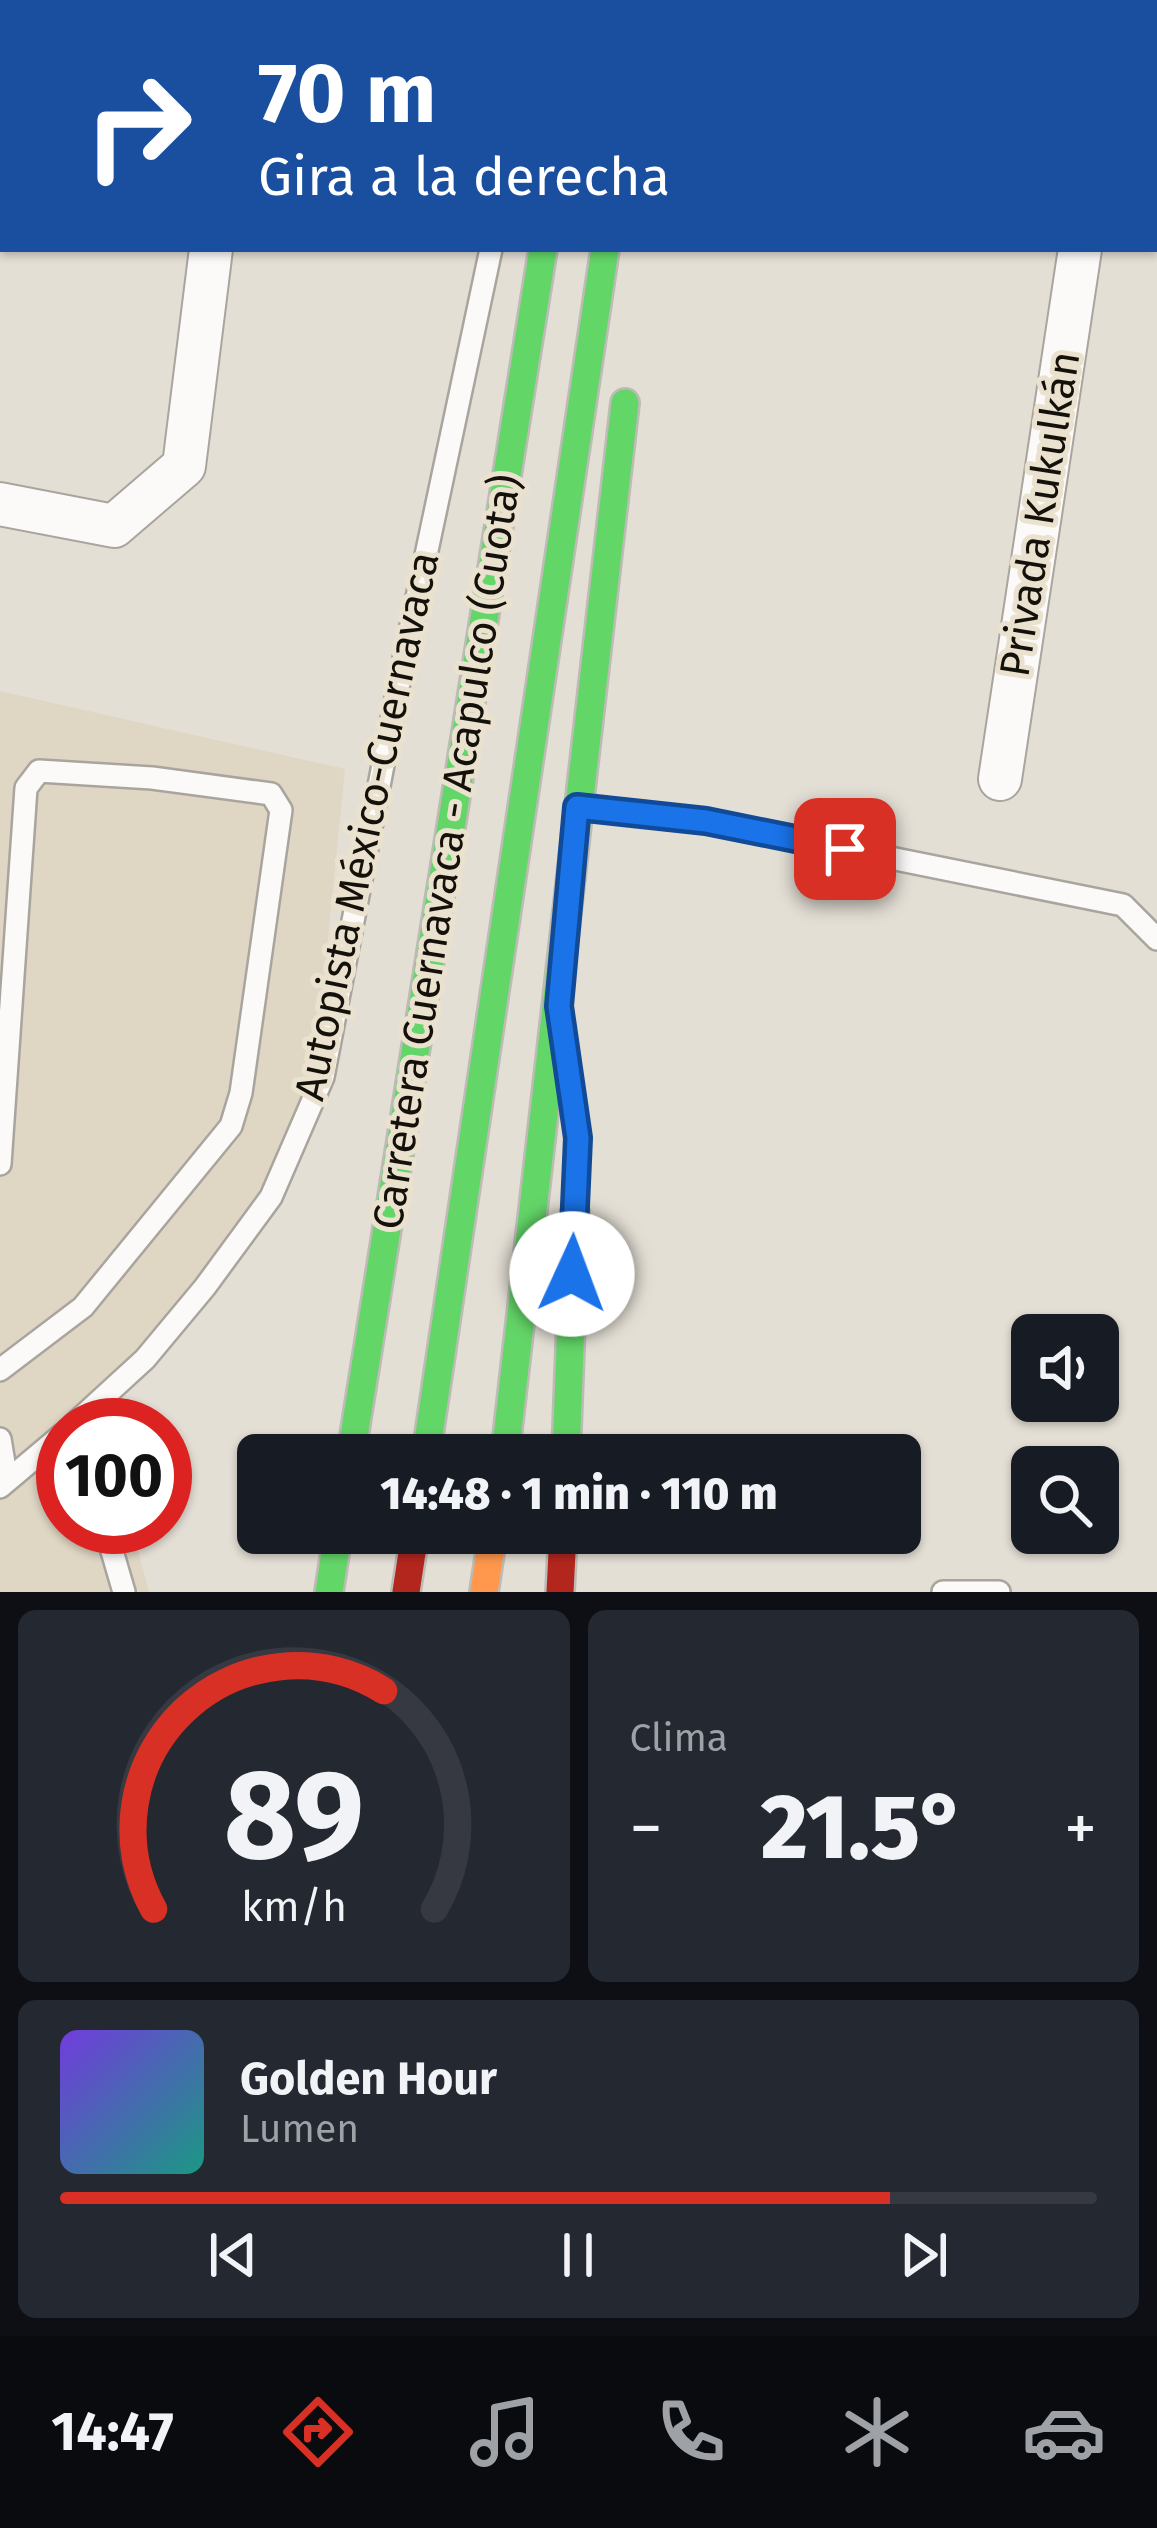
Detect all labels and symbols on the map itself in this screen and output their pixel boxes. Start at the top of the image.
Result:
street label: Privada Kukulkán [990,348,1090,680]
street label: Carretera Cuernavaca - Acapulco (Cuota) [363,471,531,1233]
street label: Autopista México-Cuernavaca [284,547,450,1105]
pin [794,798,896,900]
position arrow [509,1211,635,1337]
speed limit sign: 100 [36,1398,192,1554]

